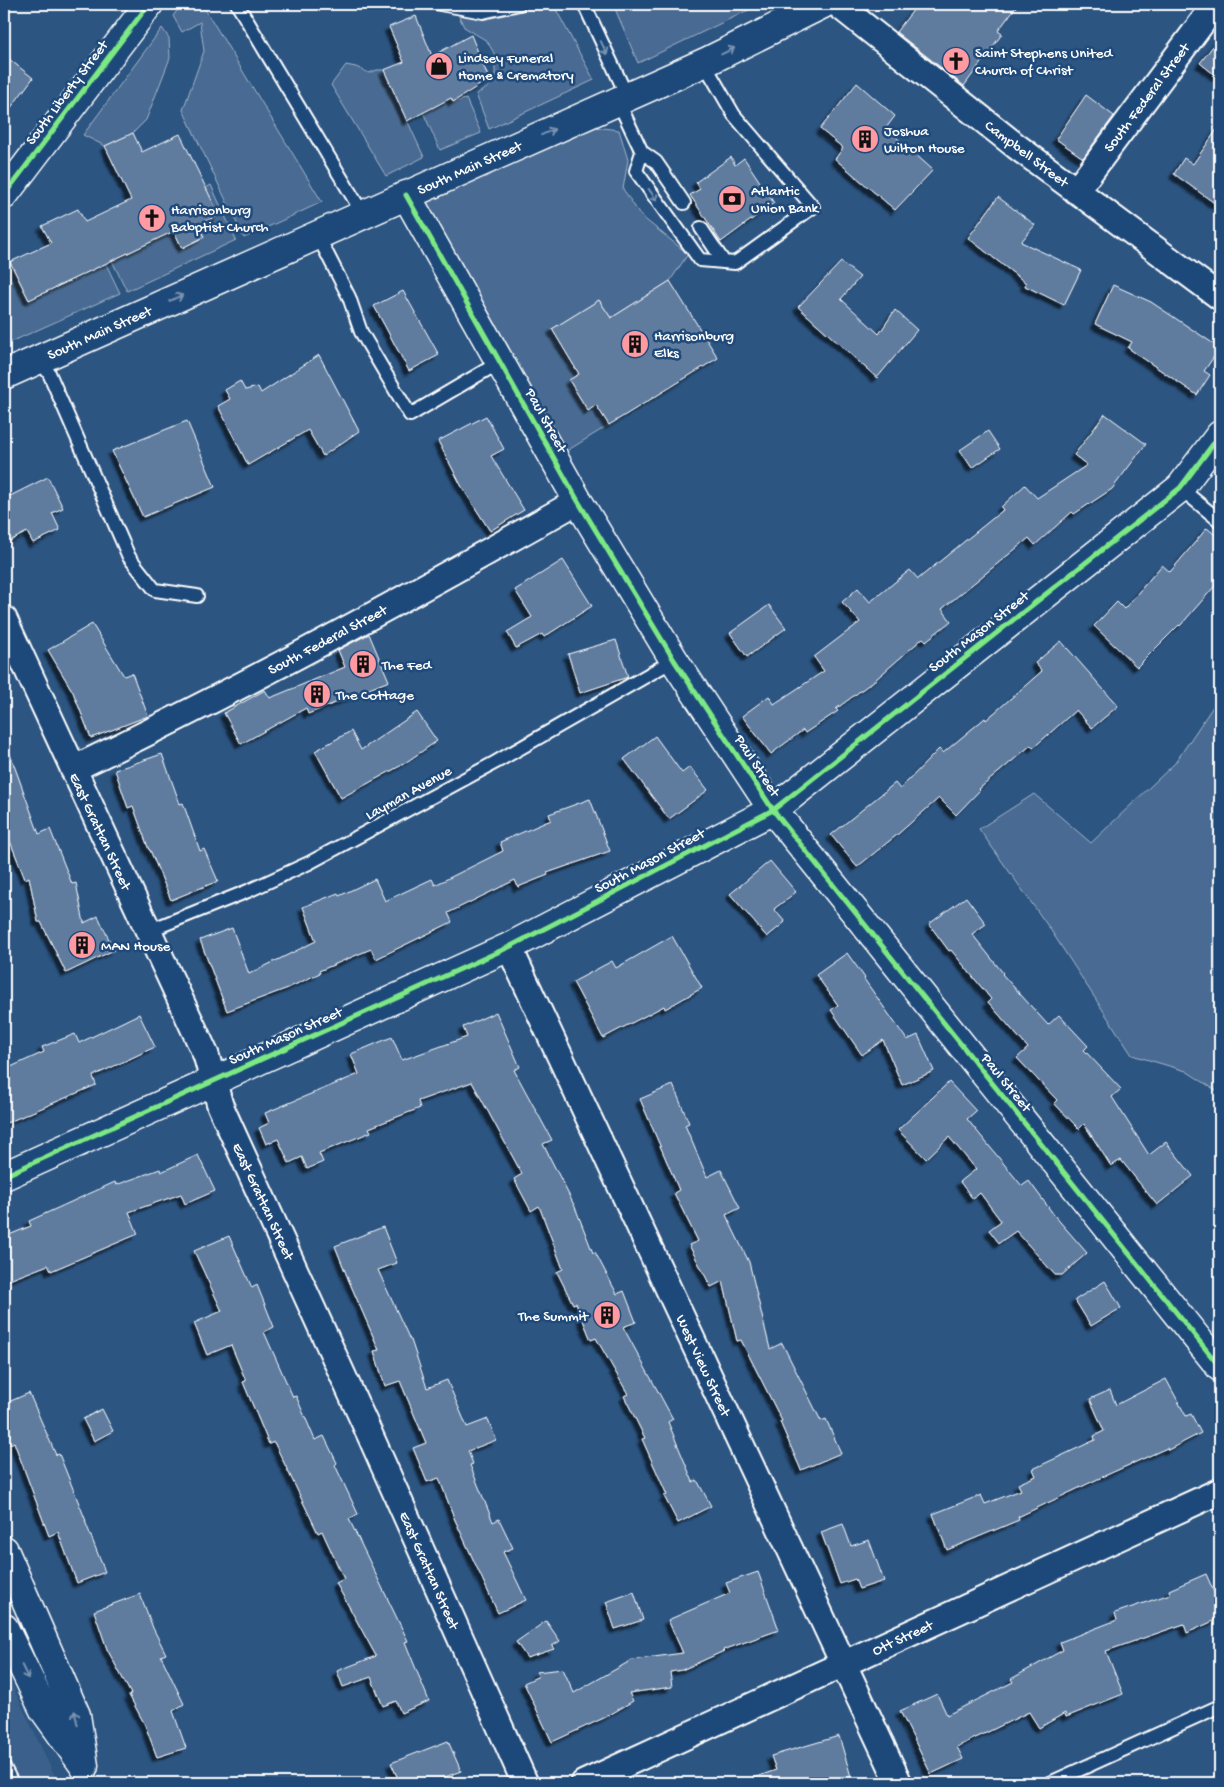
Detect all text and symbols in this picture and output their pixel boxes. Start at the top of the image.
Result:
street label: South Liberty Street [22,36,114,149]
street label: South Federal Street [1101,39,1196,156]
one-way arrow [600,40,610,55]
place label: Saint Stephens United Church of Christ [975,45,1113,80]
one-way arrow [720,46,735,55]
church icon: Saint Stephens United Church of Christ [941,46,971,76]
place label: Lindsey Funeral Home & Crematory [458,50,574,85]
shop icon: Lindsey Funeral Home & Crematory [424,51,454,81]
street label: Campbell Street [980,117,1073,193]
place label: Joshua Wilton House [884,123,965,158]
building icon: Joshua Wilton House [850,124,880,154]
one-way arrow [540,126,555,136]
street label: South Main Street [415,137,526,200]
place label: Atlantic Union Bank [751,183,820,218]
bank icon: Atlantic Union Bank [717,184,747,214]
one-way arrow [648,187,658,201]
place label: Harrisonburg Babptist Church [170,202,269,237]
church icon: Harrisonburg Babptist Church [137,203,167,233]
one-way arrow [168,293,183,302]
street label: South Main Street [45,302,156,365]
place label: Harrisonburg Elks [654,328,734,363]
building icon: Harrisonburg Elks [620,329,650,359]
street label: Paul Street [520,385,571,458]
street label: South Mason Street [926,587,1034,677]
street label: South Federal Street [265,601,392,680]
building icon: The Fed [348,649,378,679]
place label: The Fed [381,657,433,675]
building icon: The Cottage [302,679,332,709]
place label: The Cottage [335,687,414,705]
street label: Paul Street [729,731,784,802]
street label: Layman Avenue [363,762,456,825]
street label: East Grattan Street [64,770,135,895]
street label: South Mason Street [592,824,710,898]
building icon: MAN House [67,930,97,960]
place label: MAN House [101,938,171,956]
street label: South Mason Street [226,1003,347,1070]
street label: Paul Street [976,1049,1036,1118]
street label: East Grattan Street [227,1140,298,1265]
building icon: The Summit [592,1300,622,1330]
place label: The Summit [517,1308,590,1326]
street label: West View Street [671,1312,734,1421]
street label: East Grattan Street [394,1509,463,1634]
street label: Ott Street [870,1616,938,1661]
one-way arrow [21,1664,30,1679]
one-way arrow [71,1711,80,1727]

